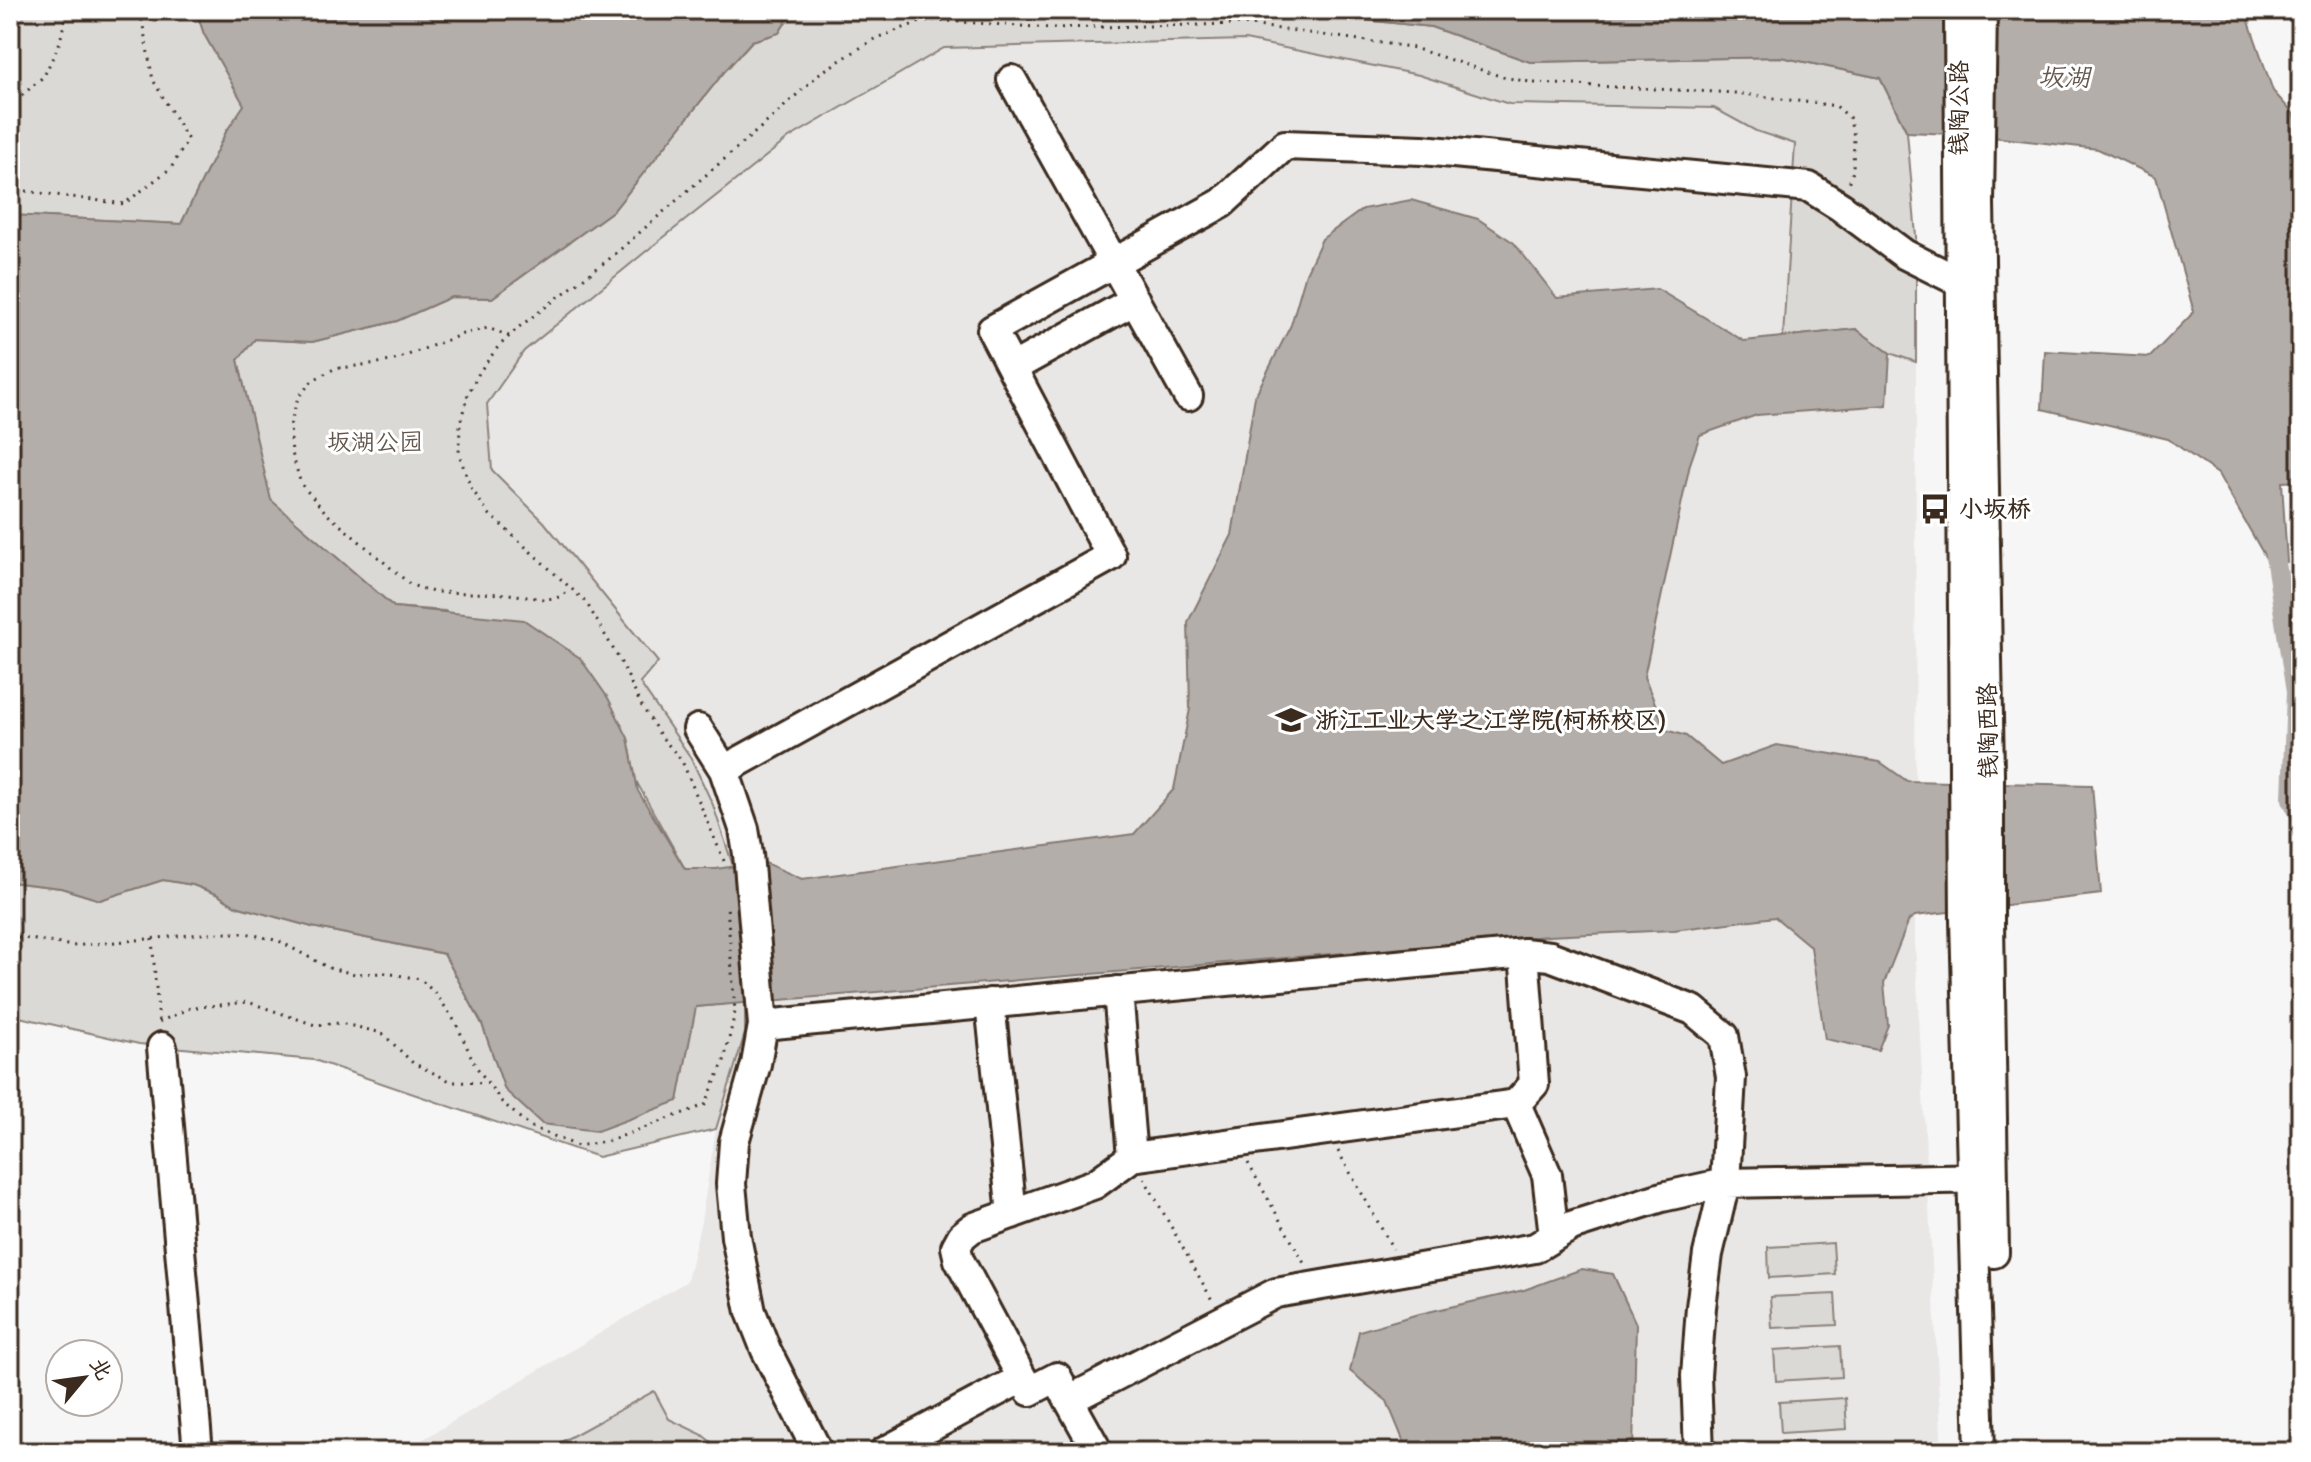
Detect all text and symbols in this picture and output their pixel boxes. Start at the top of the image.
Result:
street label: 钱陶公路 [1943,60,1973,156]
water label: 坂湖 [2038,60,2093,93]
park label: 坂湖公园 [327,426,423,456]
bus stop icon: 小坂桥 [1918,492,1952,526]
place label: 小坂桥 [1959,493,2031,523]
street label: 钱陶西路 [1971,683,2003,779]
school or university icon: 浙江工业大学之江学院(柯桥校区) [1274,703,1308,737]
place label: 浙江工业大学之江学院(柯桥校区) [1315,704,1666,734]
north arrow [44,1338,124,1418]
text: 北 [84,1352,119,1385]

